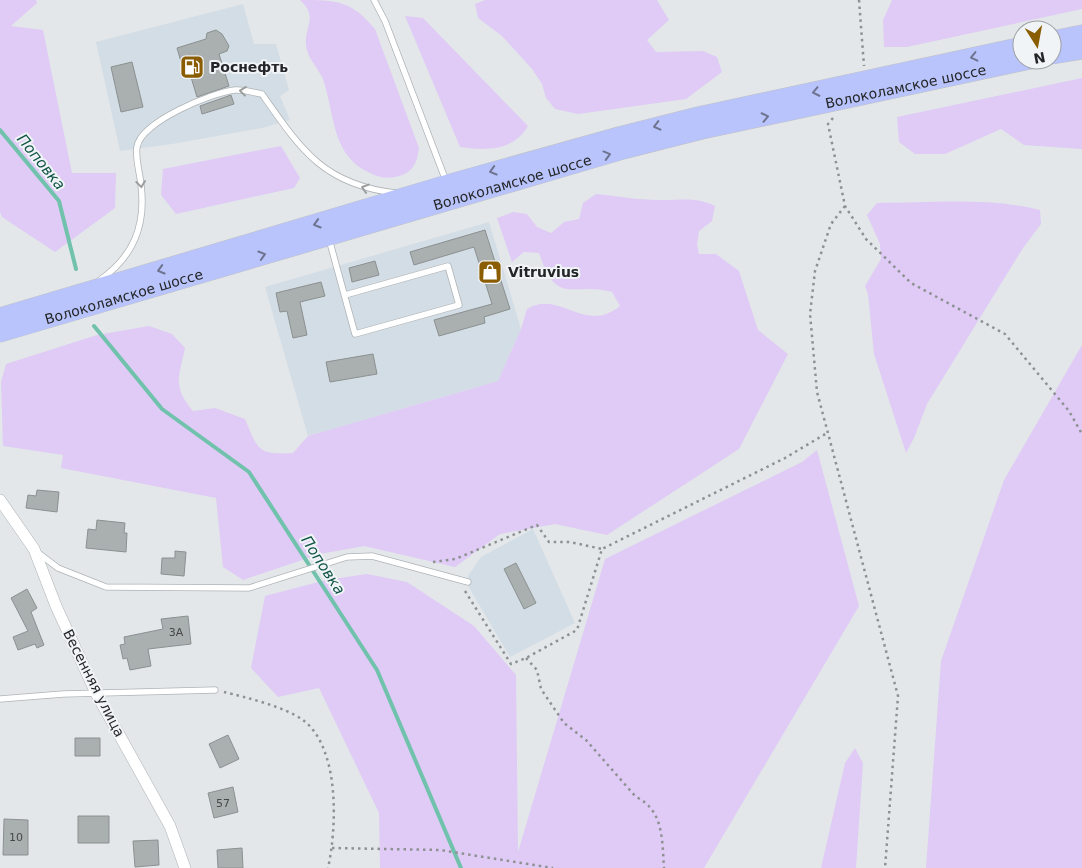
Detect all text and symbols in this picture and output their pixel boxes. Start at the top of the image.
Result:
north arrow [1012,20,1062,70]
text: N [1032,49,1047,67]
one-way arrow [970,51,979,62]
fuel station icon: Роснефть [179,54,205,80]
place label: Роснефть [210,59,288,75]
street label: Волоколамское шоссе [824,62,988,111]
one-way arrow [238,86,246,97]
one-way arrow [811,86,820,96]
one-way arrow [761,113,770,123]
one-way arrow [653,121,662,131]
water label: Поповка [13,130,69,194]
one-way arrow [603,150,612,161]
street label: Волоколамское шоссе [431,152,593,213]
one-way arrow [489,166,497,176]
one-way arrow [135,180,146,188]
one-way arrow [362,183,370,193]
one-way arrow [313,218,321,228]
one-way arrow [258,251,266,261]
shop icon: Vitruvius [477,259,503,285]
one-way arrow [157,264,165,274]
place label: Vitruvius [508,264,579,280]
street label: Волоколамское шоссе [43,266,205,327]
water label: Поповка [297,532,349,598]
house number: 3А [169,626,184,639]
street label: Весенняя улица [60,627,128,739]
house number: 57 [216,797,230,810]
house number: 10 [9,831,23,844]

